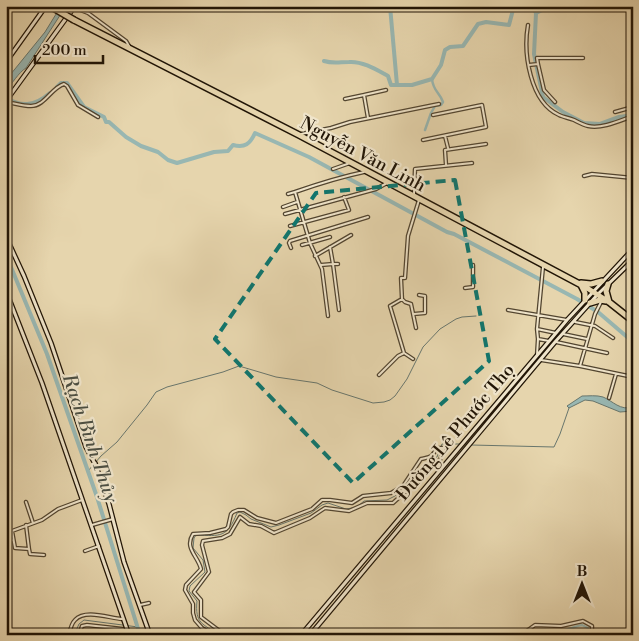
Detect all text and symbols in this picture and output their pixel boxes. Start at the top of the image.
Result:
scale bar [35,32,102,64]
text: 200 m [42,41,87,60]
street label: Nguyễn Văn Linh [296,112,430,197]
street label: Đường Lê Phước Thọ [391,359,520,506]
water label: Rạch Bình Thủy [56,370,124,507]
north arrow [556,558,606,608]
text: B [577,563,587,581]

